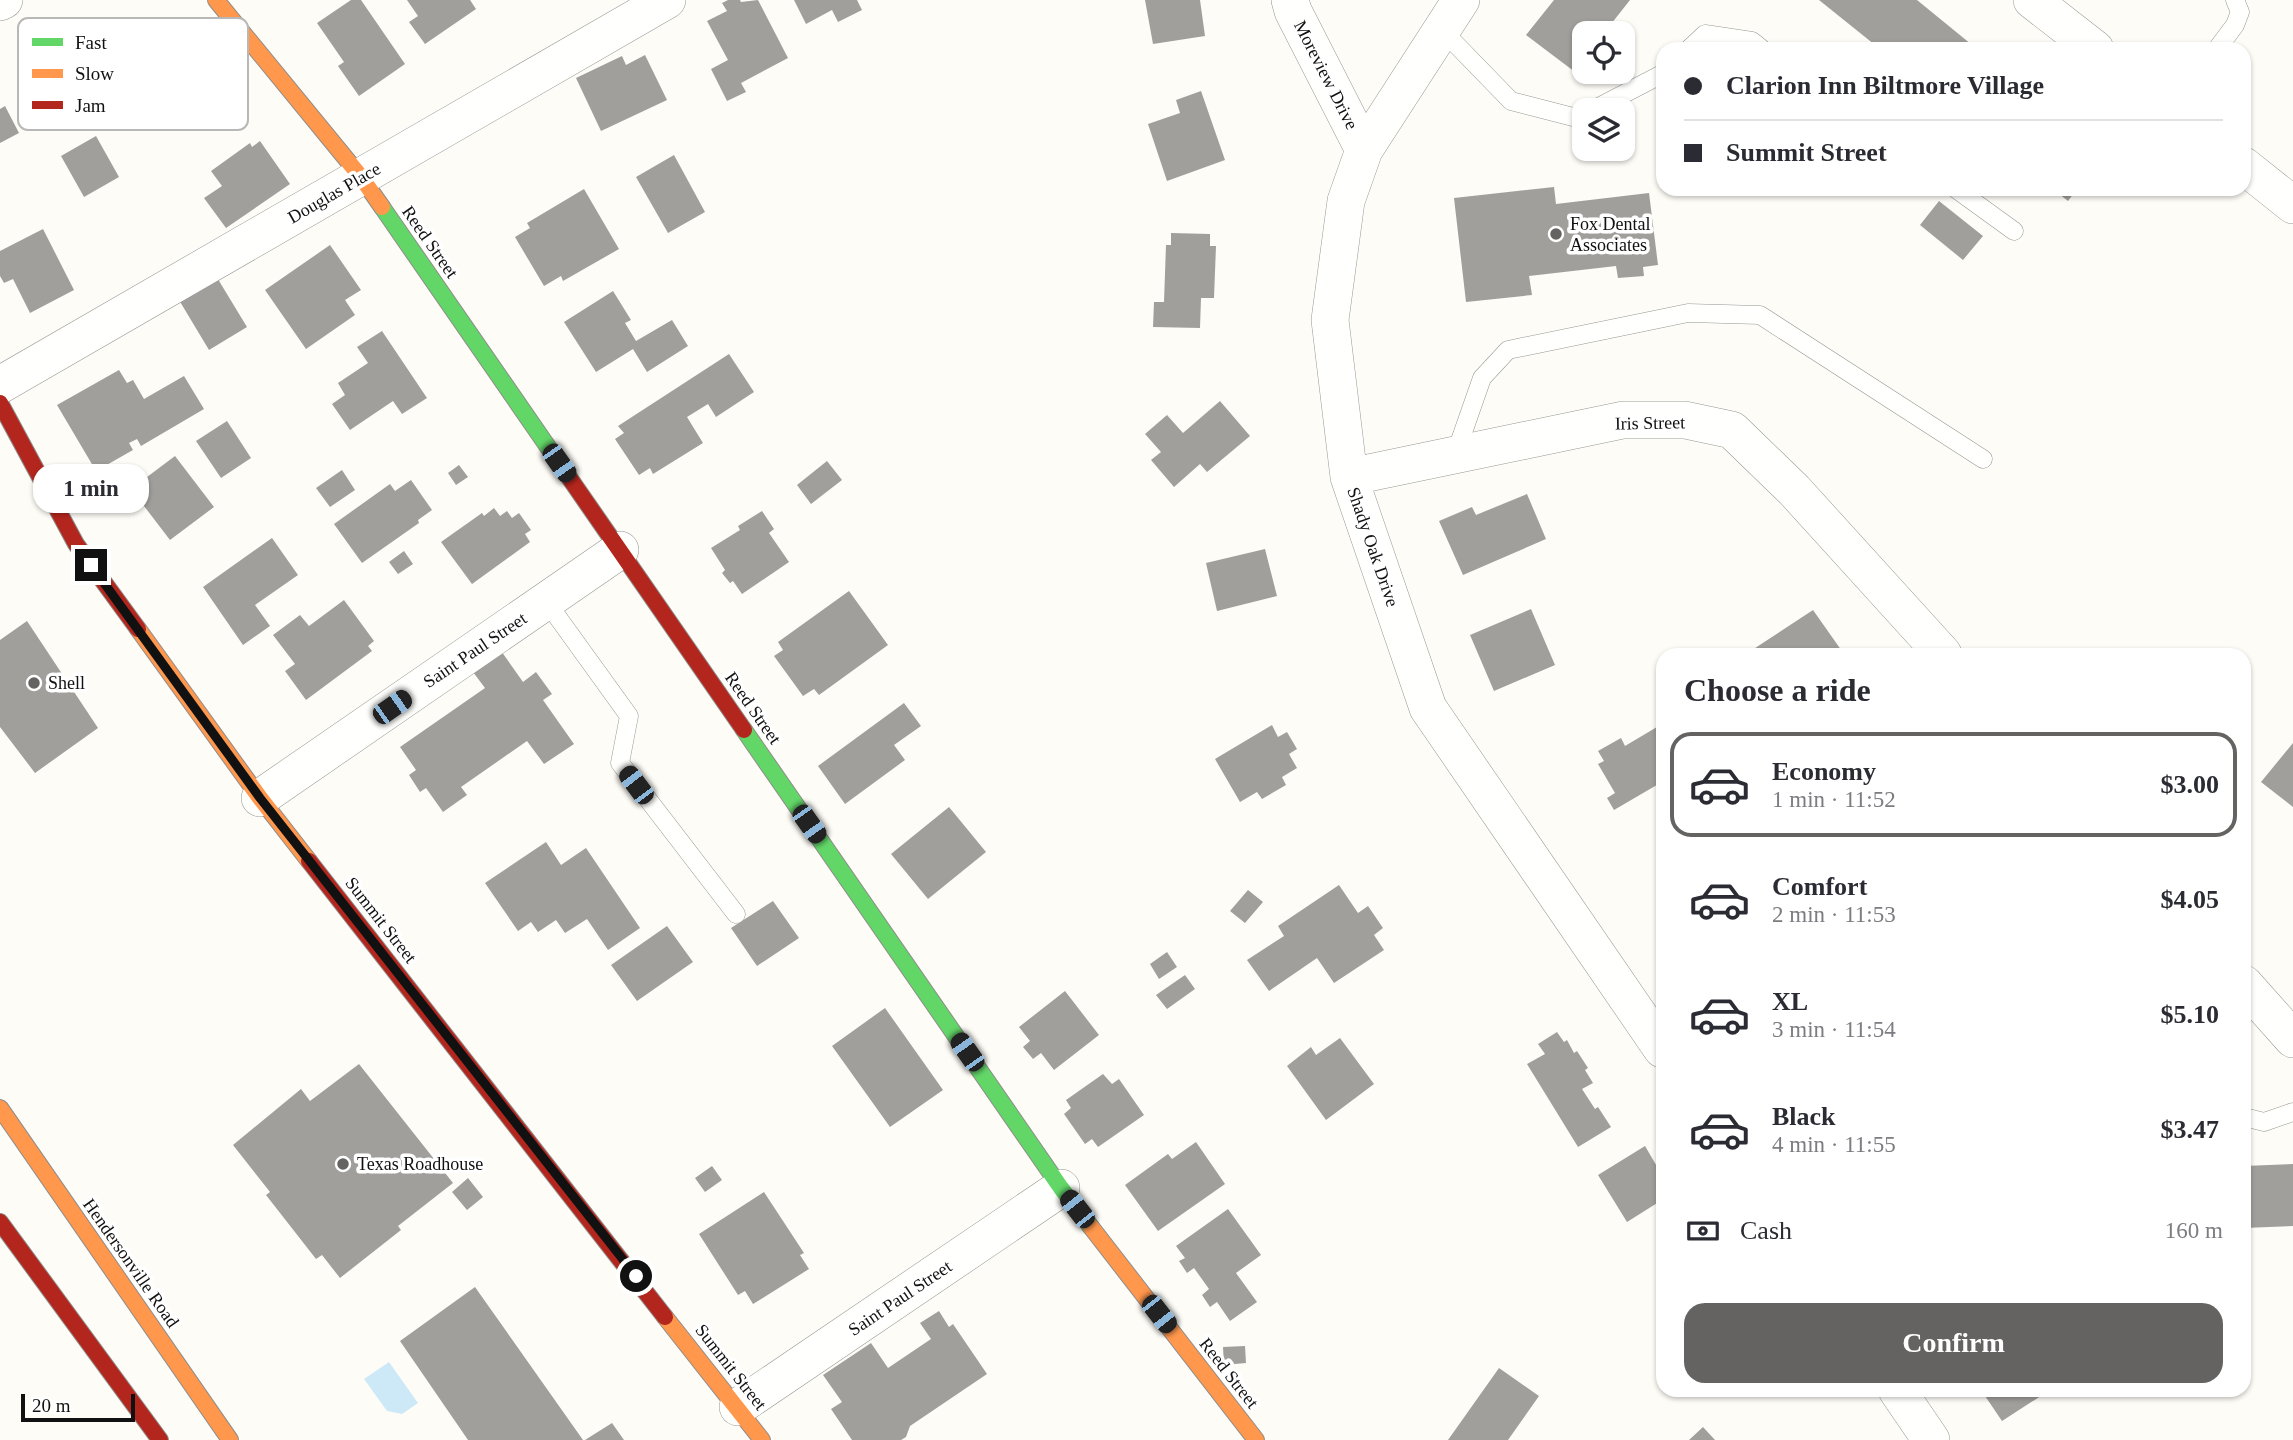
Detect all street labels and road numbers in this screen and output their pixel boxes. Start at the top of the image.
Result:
street label: Moreview Drive [1290,17,1362,133]
street label: Douglas Place [284,158,384,228]
street label: Reed Street [398,202,462,282]
street label: Iris Street [1615,412,1685,434]
street label: Shady Oak Drive [1343,485,1403,609]
street label: Saint Paul Street [420,608,530,692]
street label: Reed Street [721,668,785,748]
street label: Summit Street [341,873,421,967]
street label: Hendersonville Road [79,1195,183,1331]
street label: Saint Paul Street [845,1256,955,1340]
street label: Summit Street [691,1320,771,1414]
street label: Reed Street [1195,1334,1263,1412]

